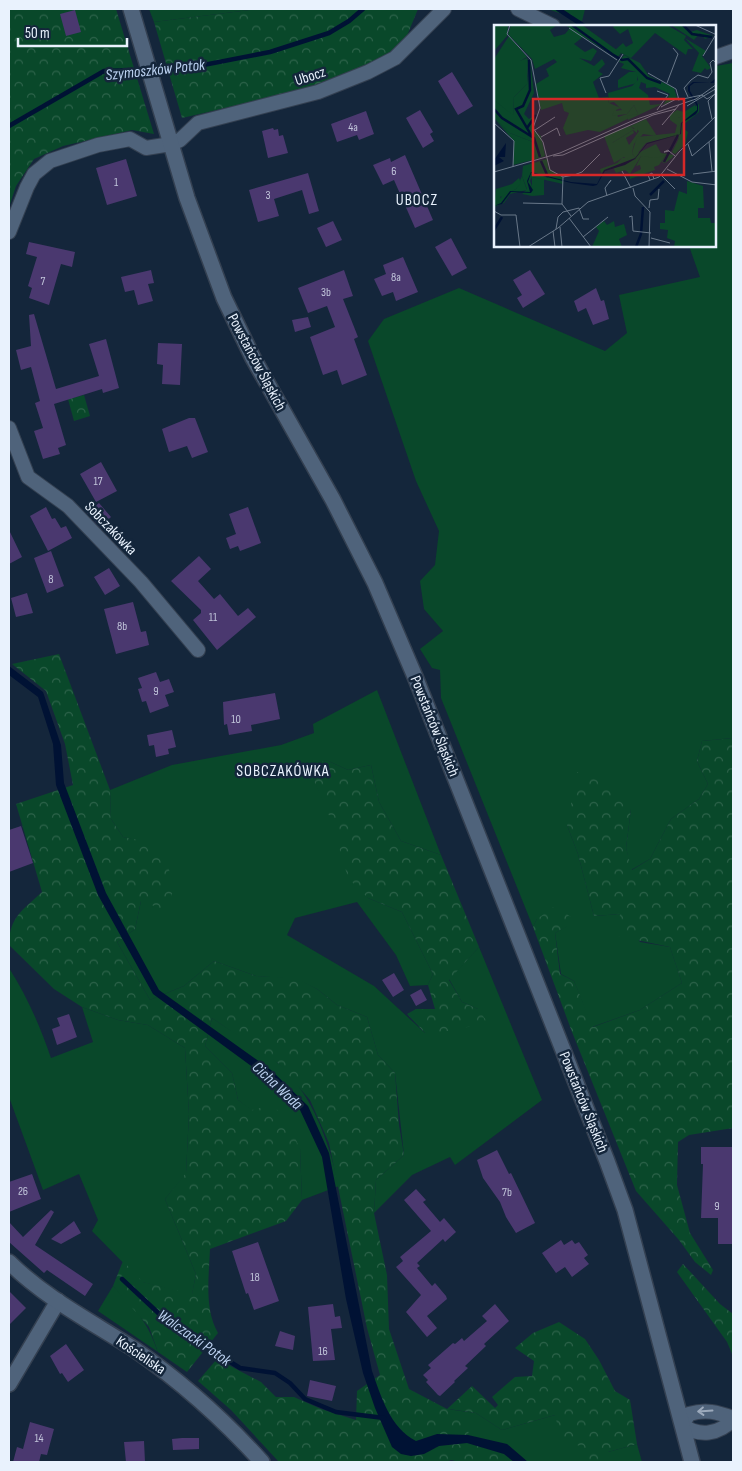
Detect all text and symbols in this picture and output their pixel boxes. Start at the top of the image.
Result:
scale bar [18,15,126,47]
text: 50 m [25,24,50,43]
inset map [494,25,717,248]
water label: Szymoszków Potok [105,56,207,85]
street label: Ubocz [292,62,328,90]
house number: 4a [348,120,358,135]
house number: 6 [391,164,397,179]
house number: 1 [114,175,119,190]
house number: 3 [265,188,271,203]
district label: UBOCZ [396,191,438,210]
house number: 8a [391,270,401,285]
house number: 7 [41,274,46,289]
house number: 3b [321,285,331,300]
street label: Powstańców Śląskich [223,310,290,414]
house number: 17 [94,474,103,489]
street label: Sobczakówka [80,497,141,559]
house number: 8 [48,572,54,587]
house number: 11 [209,610,218,625]
house number: 8b [117,619,127,634]
street label: Powstańców Śląskich [406,673,463,779]
house number: 9 [153,684,159,699]
house number: 10 [231,712,241,727]
district label: SOBCZAKÓWKA [236,762,330,781]
street label: Powstańców Śląskich [555,1049,612,1155]
water label: Cicha Woda [248,1058,306,1115]
house number: 26 [18,1184,28,1199]
house number: 7b [502,1185,512,1200]
house number: 9 [714,1199,720,1214]
house number: 18 [250,1270,260,1285]
water label: Walczacki Potok [154,1306,235,1371]
street label: Kościeliska [112,1332,169,1379]
house number: 16 [318,1344,328,1359]
one-way arrow [697,1407,713,1416]
house number: 14 [34,1431,44,1446]

